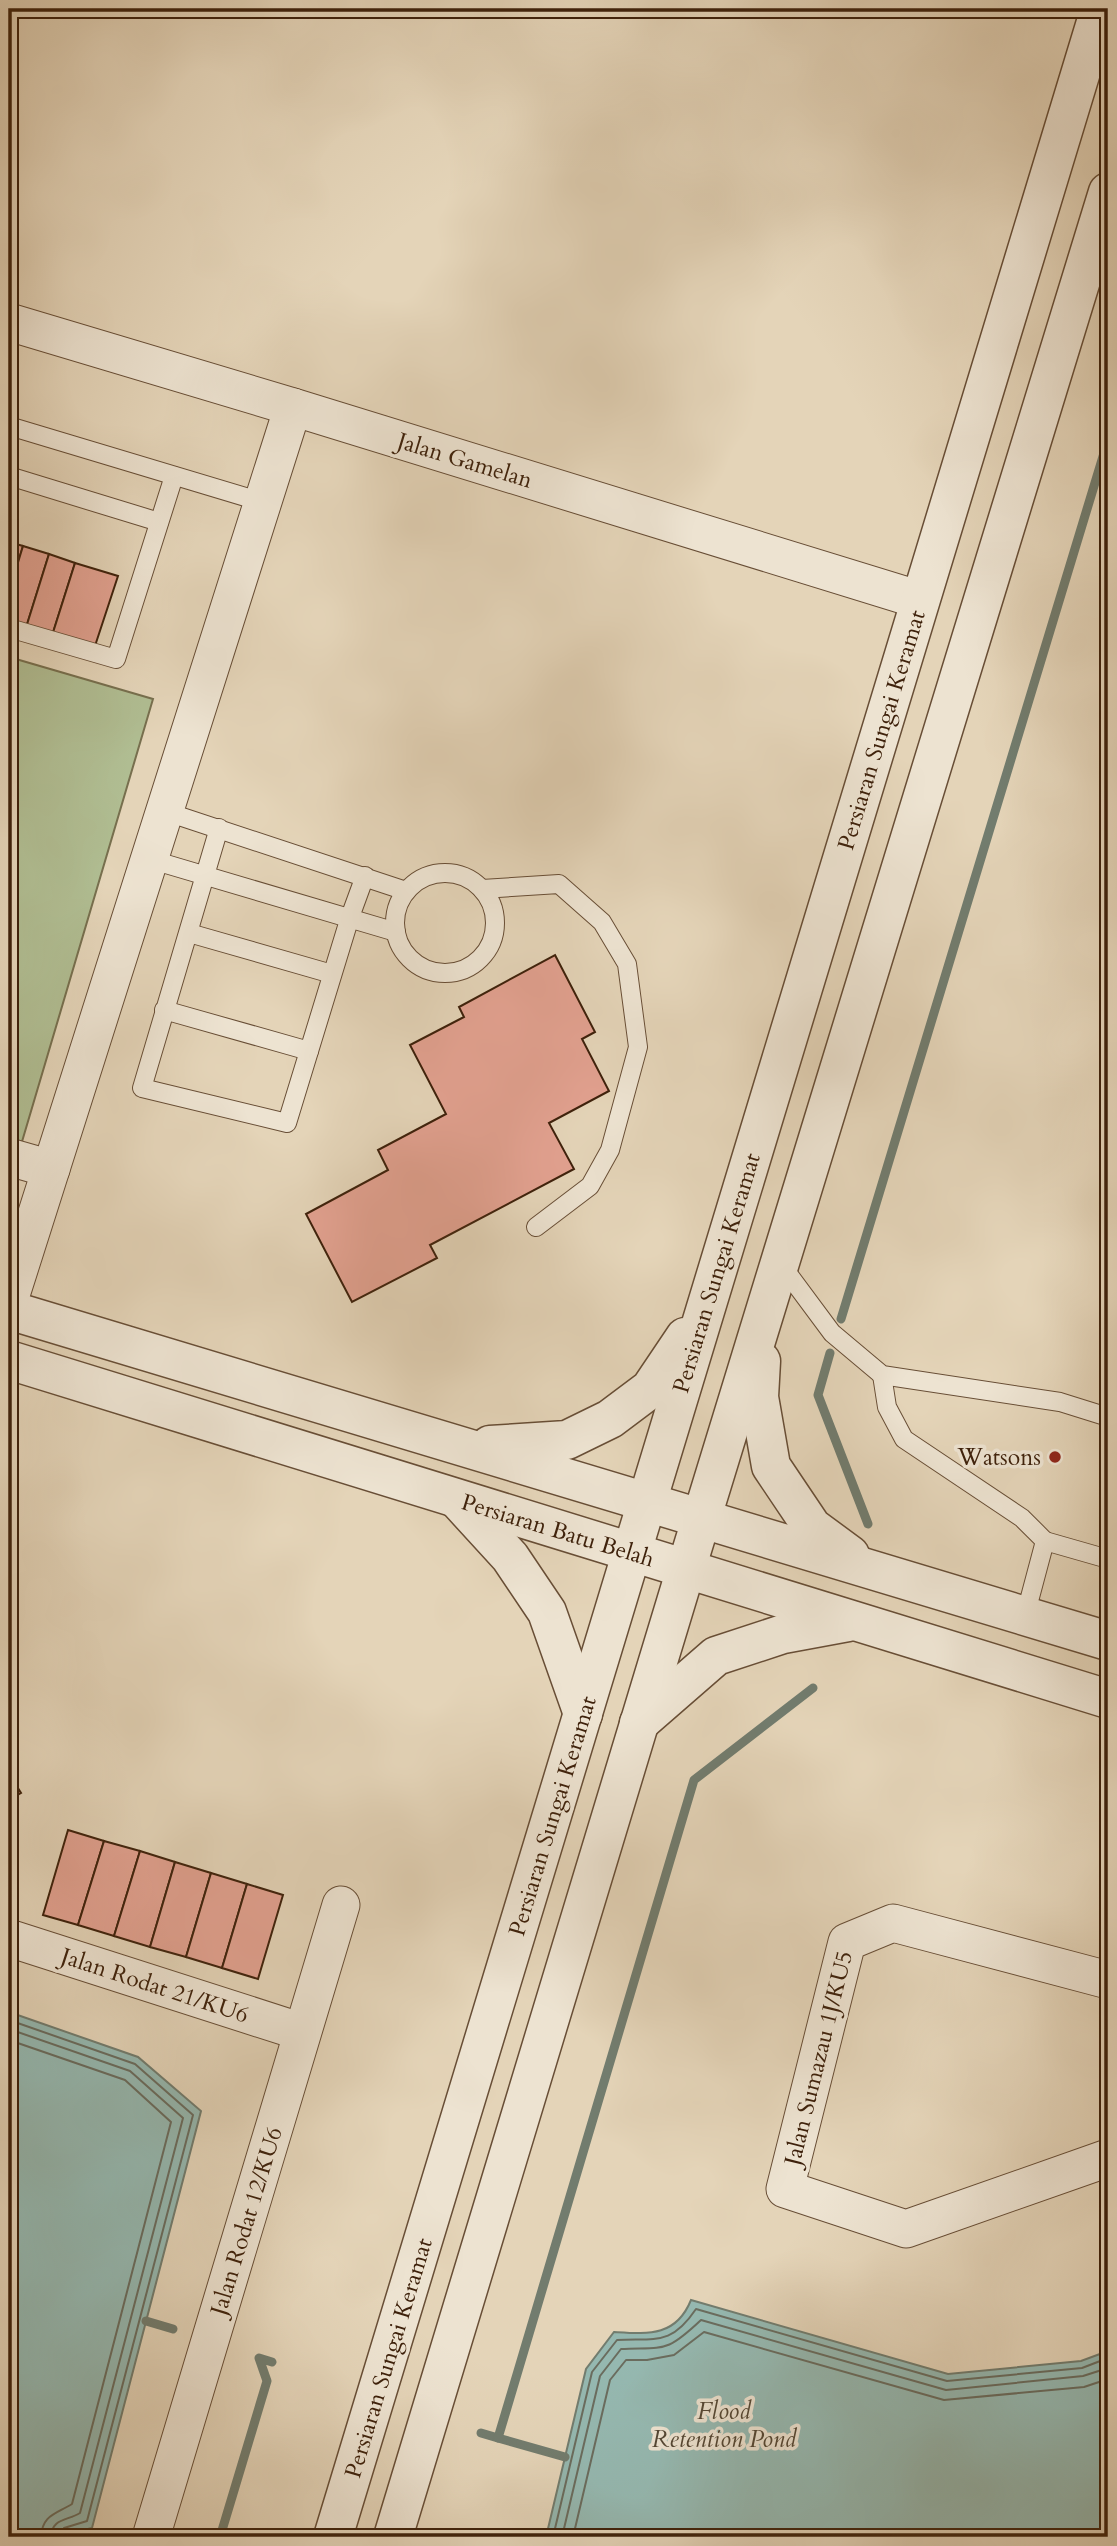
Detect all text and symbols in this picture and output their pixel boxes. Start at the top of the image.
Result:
street label: Jalan Gamelan [391,424,536,496]
street label: Persiaran Sungai Keramat [830,606,933,854]
street label: Persiaran Sungai Keramat [665,1149,768,1397]
place label: Watsons [957,1442,1041,1473]
marker: Watsons [1047,1449,1063,1465]
street label: Persiaran Batu Belah [458,1486,658,1575]
street label: Persiaran Sungai Keramat [501,1692,604,1940]
street label: Jalan Rodat 21/KU6 [54,1940,253,2030]
street label: Jalan Sumazau 1J/KU5 [776,1948,860,2172]
street label: Jalan Rodat 12/KU6 [202,2123,290,2322]
street label: Persiaran Sungai Keramat [337,2234,440,2482]
water label: Flood Retention Pond [652,2395,798,2456]

